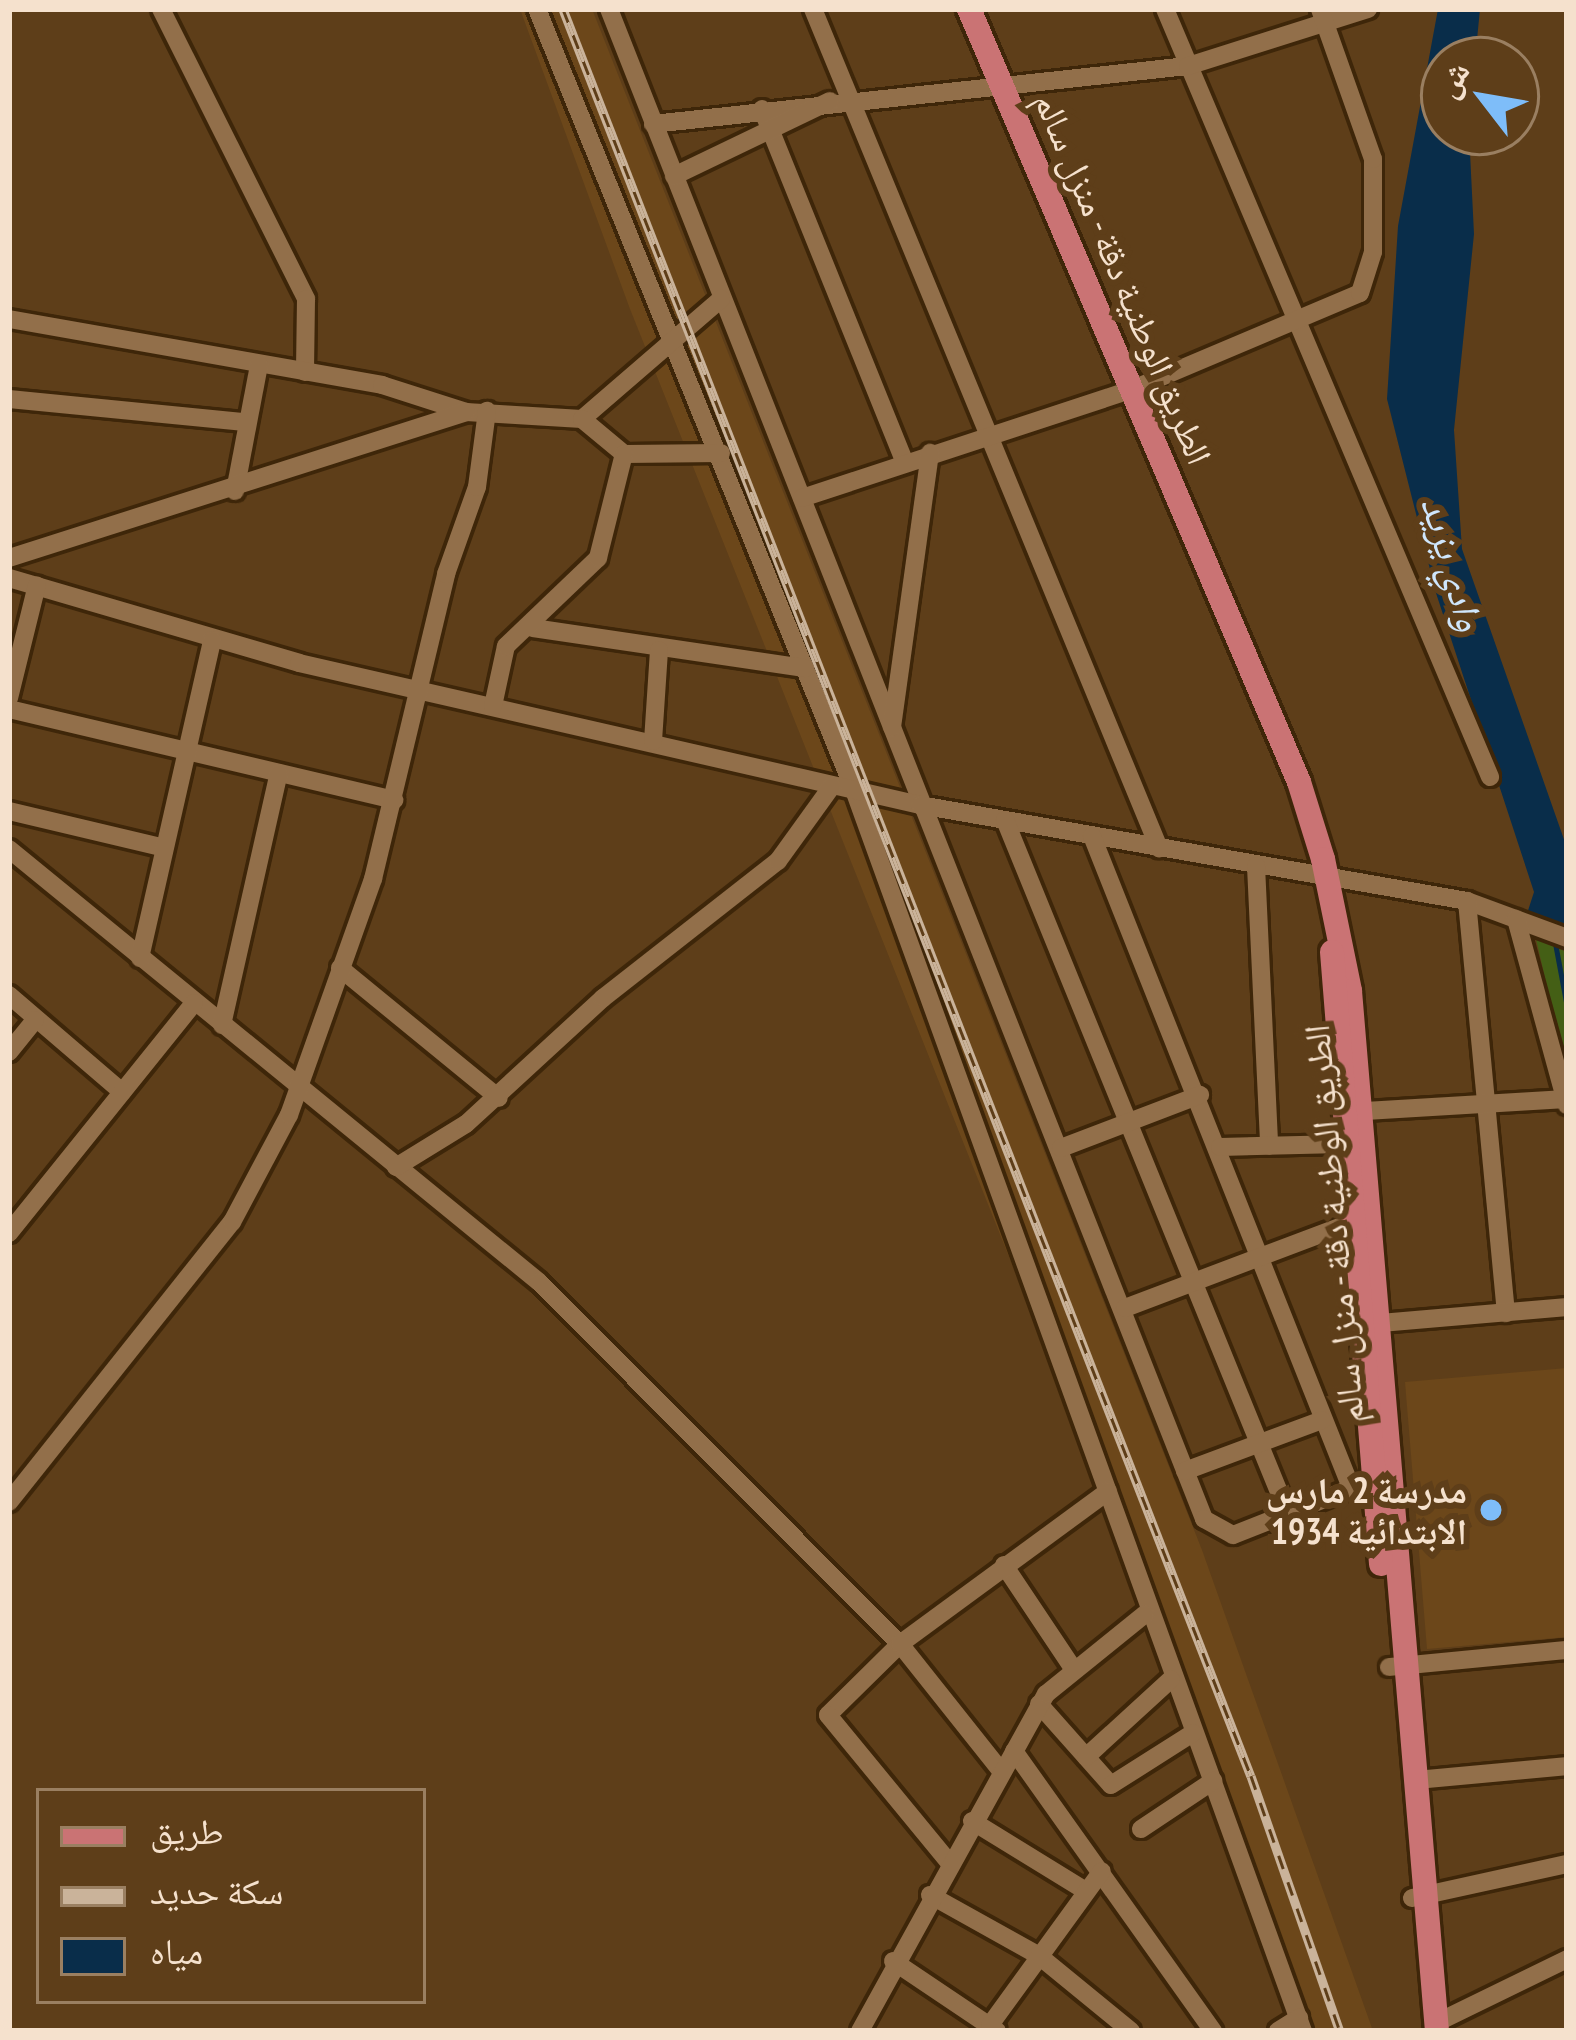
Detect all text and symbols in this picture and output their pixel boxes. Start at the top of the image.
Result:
north arrow [1420,36,1540,156]
text: ش [1424,53,1479,105]
street label: الطريق الوطنية دقة - منزل سالم [1025,84,1223,472]
water label: وادي يزيد [1412,492,1494,636]
street label: الطريق الوطنية دقة - منزل سالم [1294,1022,1372,1426]
place label: مدرسة 2 مارس 1934 الابتدائية [1266,1467,1467,1552]
marker: مدرسة 2 مارس 1934 الابتدائية [1478,1497,1504,1523]
legend [36,1788,426,2004]
text: طريق [150,1807,224,1854]
text: سكة حديد [150,1867,284,1914]
text: مياه [150,1927,203,1974]

